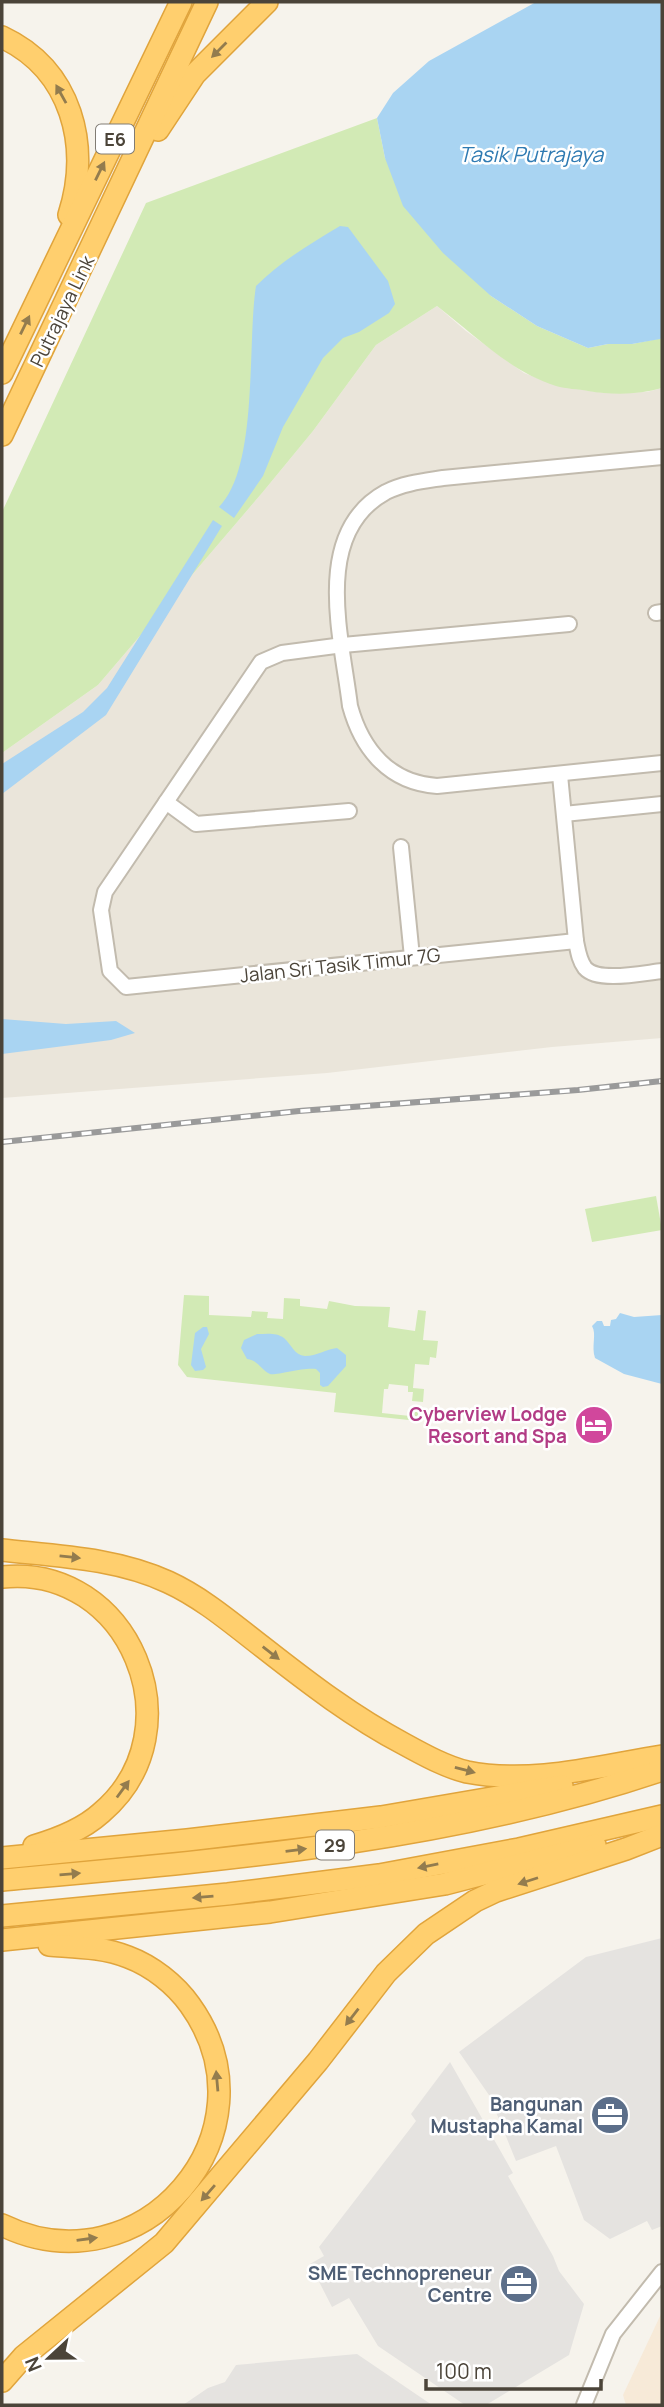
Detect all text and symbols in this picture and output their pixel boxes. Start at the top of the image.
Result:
one-way arrow [211,42,228,58]
one-way arrow [55,84,67,104]
road number: E6 [96,124,134,154]
water label: Tasik Putrajaya [459,140,604,168]
one-way arrow [94,161,105,181]
street label: Putrajaya Link [24,250,100,371]
one-way arrow [20,315,31,335]
street label: Jalan Sri Tasik Timur 7G [239,942,441,988]
place label: Cyberview Lodge Resort and Spa [409,1401,567,1449]
hotel icon: Cyberview Lodge Resort and Spa [573,1404,615,1446]
one-way arrow [59,1552,81,1563]
one-way arrow [262,1646,280,1660]
one-way arrow [454,1765,475,1775]
one-way arrow [116,1779,130,1798]
road number: 29 [316,1830,354,1859]
one-way arrow [285,1844,307,1855]
one-way arrow [417,1861,439,1872]
one-way arrow [59,1868,81,1879]
one-way arrow [517,1876,538,1887]
one-way arrow [191,1892,213,1903]
one-way arrow [345,2008,360,2026]
one-way arrow [211,2070,222,2092]
place label: Bangunan Mustapha Kamal [430,2091,583,2139]
office icon: Bangunan Mustapha Kamal [589,2094,631,2136]
one-way arrow [200,2184,216,2202]
one-way arrow [76,2233,98,2244]
place label: SME Technopreneur Centre [308,2260,492,2308]
office icon: SME Technopreneur Centre [498,2263,540,2305]
north arrow [14,2323,84,2393]
scale bar [426,2348,601,2392]
text: N [19,2353,48,2376]
text: 100 m [436,2357,492,2385]

